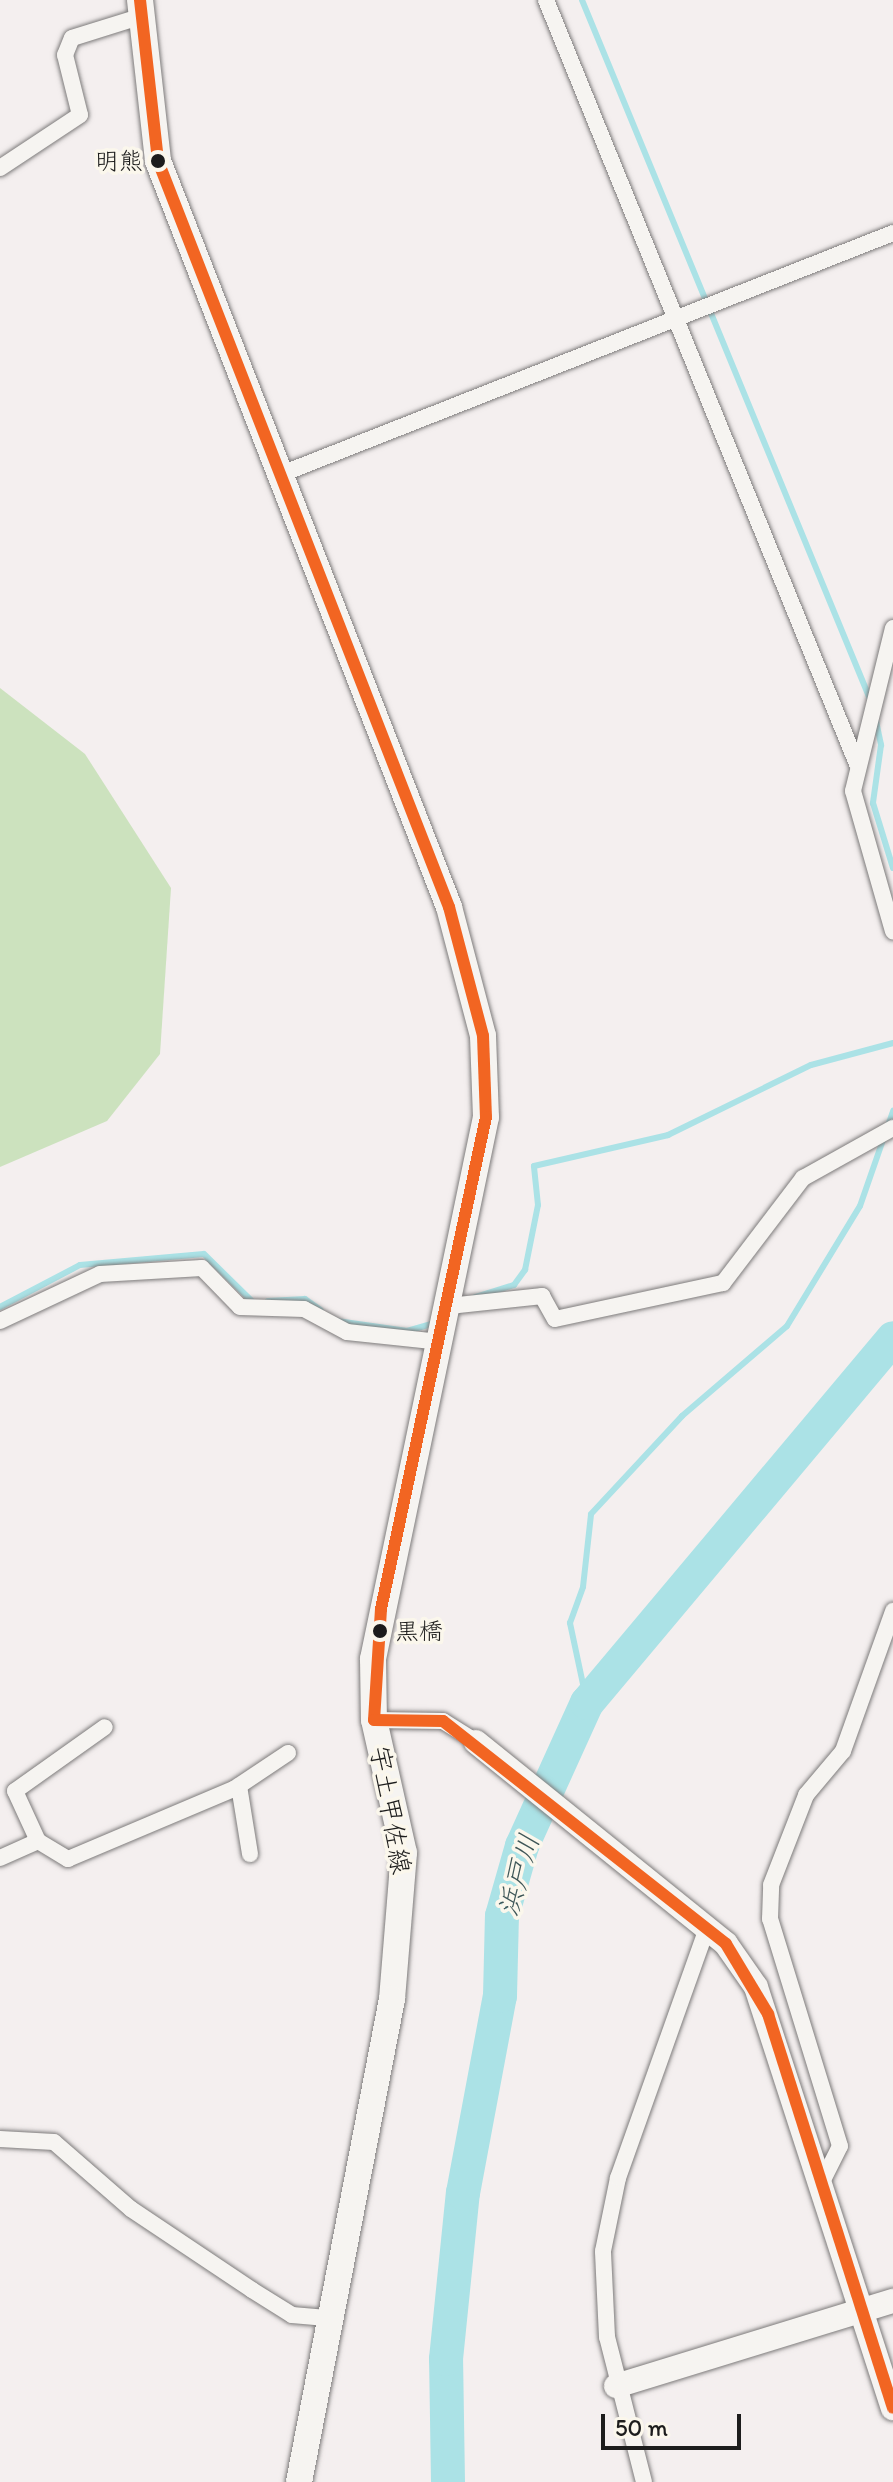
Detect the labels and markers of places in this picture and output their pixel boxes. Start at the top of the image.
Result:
place label: 明熊 [95,147,143,175]
marker: 明熊 [150,153,166,169]
place label: 黒橋 [395,1617,443,1645]
marker: 黒橋 [372,1623,388,1639]

